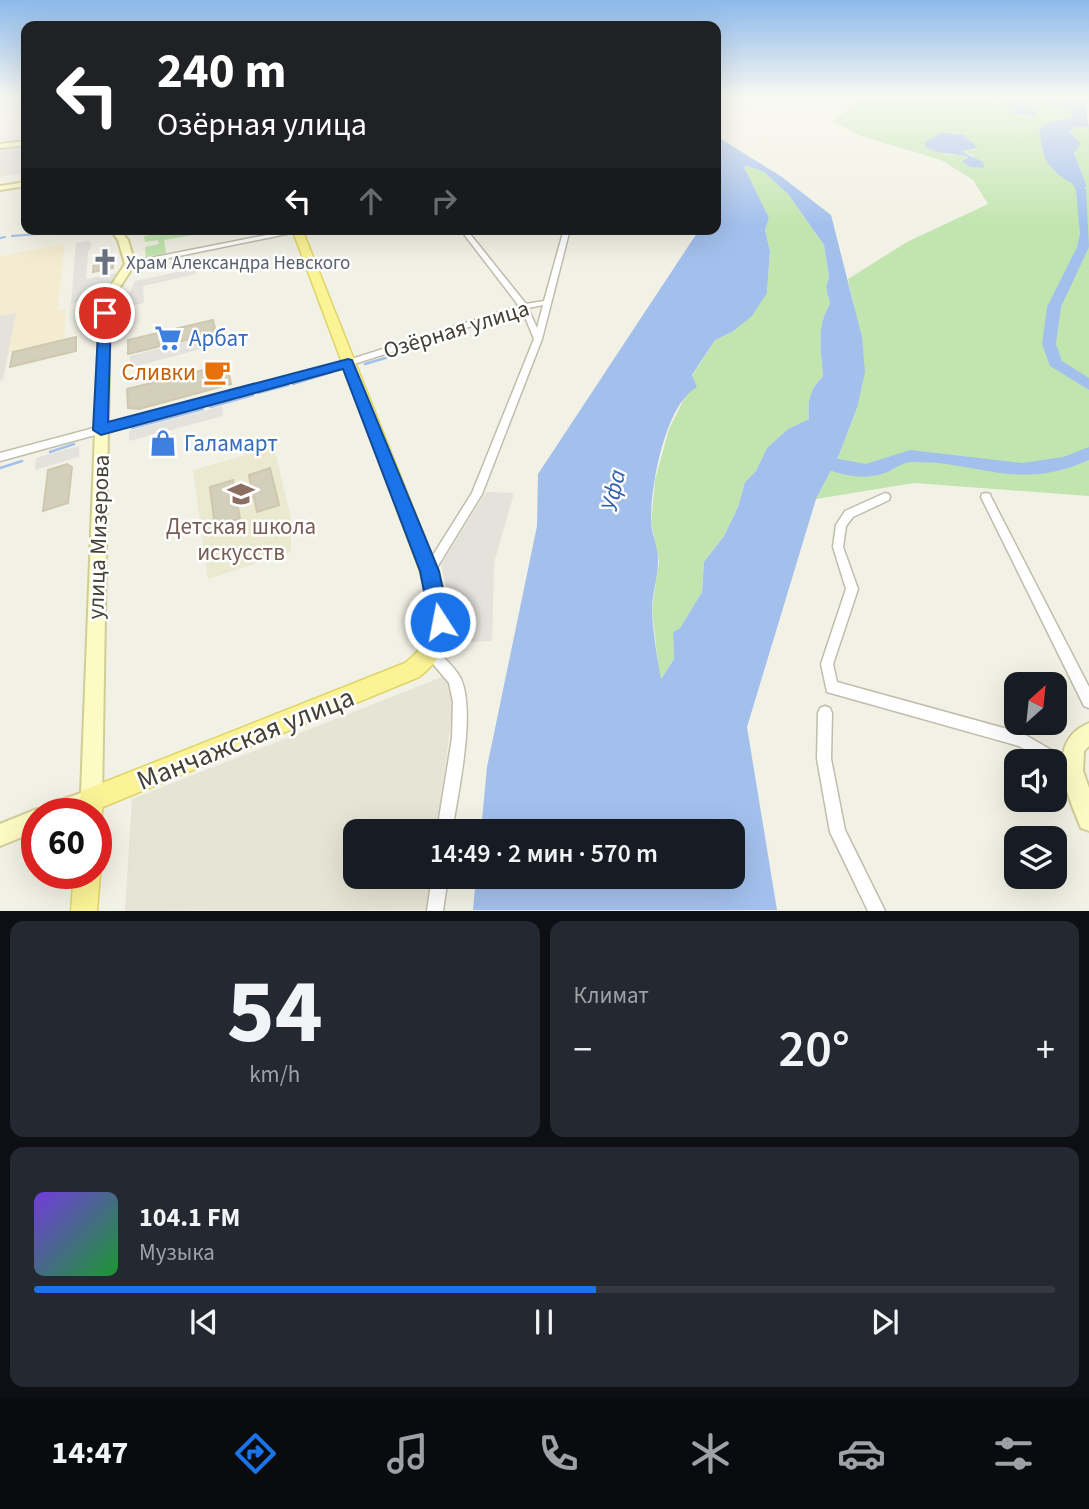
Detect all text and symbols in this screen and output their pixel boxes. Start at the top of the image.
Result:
text: 240 m [157,37,286,107]
icon: left [42,49,133,140]
text: Озёрная улица [157,102,367,148]
icon: left [279,182,317,220]
icon: ahead [352,182,390,220]
icon: right [425,182,463,220]
church icon: Храм Александра Невского [90,247,120,277]
place label: Храм Александра Невского [126,250,350,277]
pin [75,283,135,343]
street label: Озёрная улица [379,292,533,367]
icon: arrive [86,294,124,332]
place label: Арбат [189,322,248,355]
supermarket icon: Арбат [153,323,183,353]
place label: Сливки [122,356,196,389]
cafe icon: Сливки [202,357,232,387]
place label: Галамарт [184,427,278,460]
shop icon: Галамарт [148,428,178,458]
street label: улица Мизерова [79,454,118,620]
water label: Уфа [592,466,635,514]
school or university icon: Детская школа искусств [226,479,256,509]
place label: Детская школа искусств [166,510,316,569]
position arrow [403,585,477,659]
north arrow [1004,672,1068,735]
map controls [1004,672,1067,889]
street label: Манчажская улица [131,677,360,801]
button: sound [1004,749,1067,812]
speed limit sign: 60 [21,798,112,889]
button: layers [1004,826,1067,889]
text: 14:49 · 2 мин · 570 m [430,835,658,872]
text: 54 [227,948,323,1077]
text: Климат [574,979,649,1012]
text: 20° [779,1013,850,1087]
text: − [574,1023,592,1077]
text: + [1036,1023,1055,1077]
text: km/h [249,1058,300,1091]
text: 104.1 FM [139,1199,240,1236]
text: Музыка [139,1236,215,1269]
icon: previous [185,1303,223,1341]
icon: pause [525,1303,563,1341]
icon: next [866,1303,904,1341]
icon: directions [231,1429,280,1478]
icon: music [383,1429,432,1478]
icon: phone [534,1429,583,1478]
icon: climate [686,1429,735,1478]
icon: car [837,1429,886,1478]
icon: filters [989,1429,1038,1478]
text: 14:47 [51,1430,128,1476]

